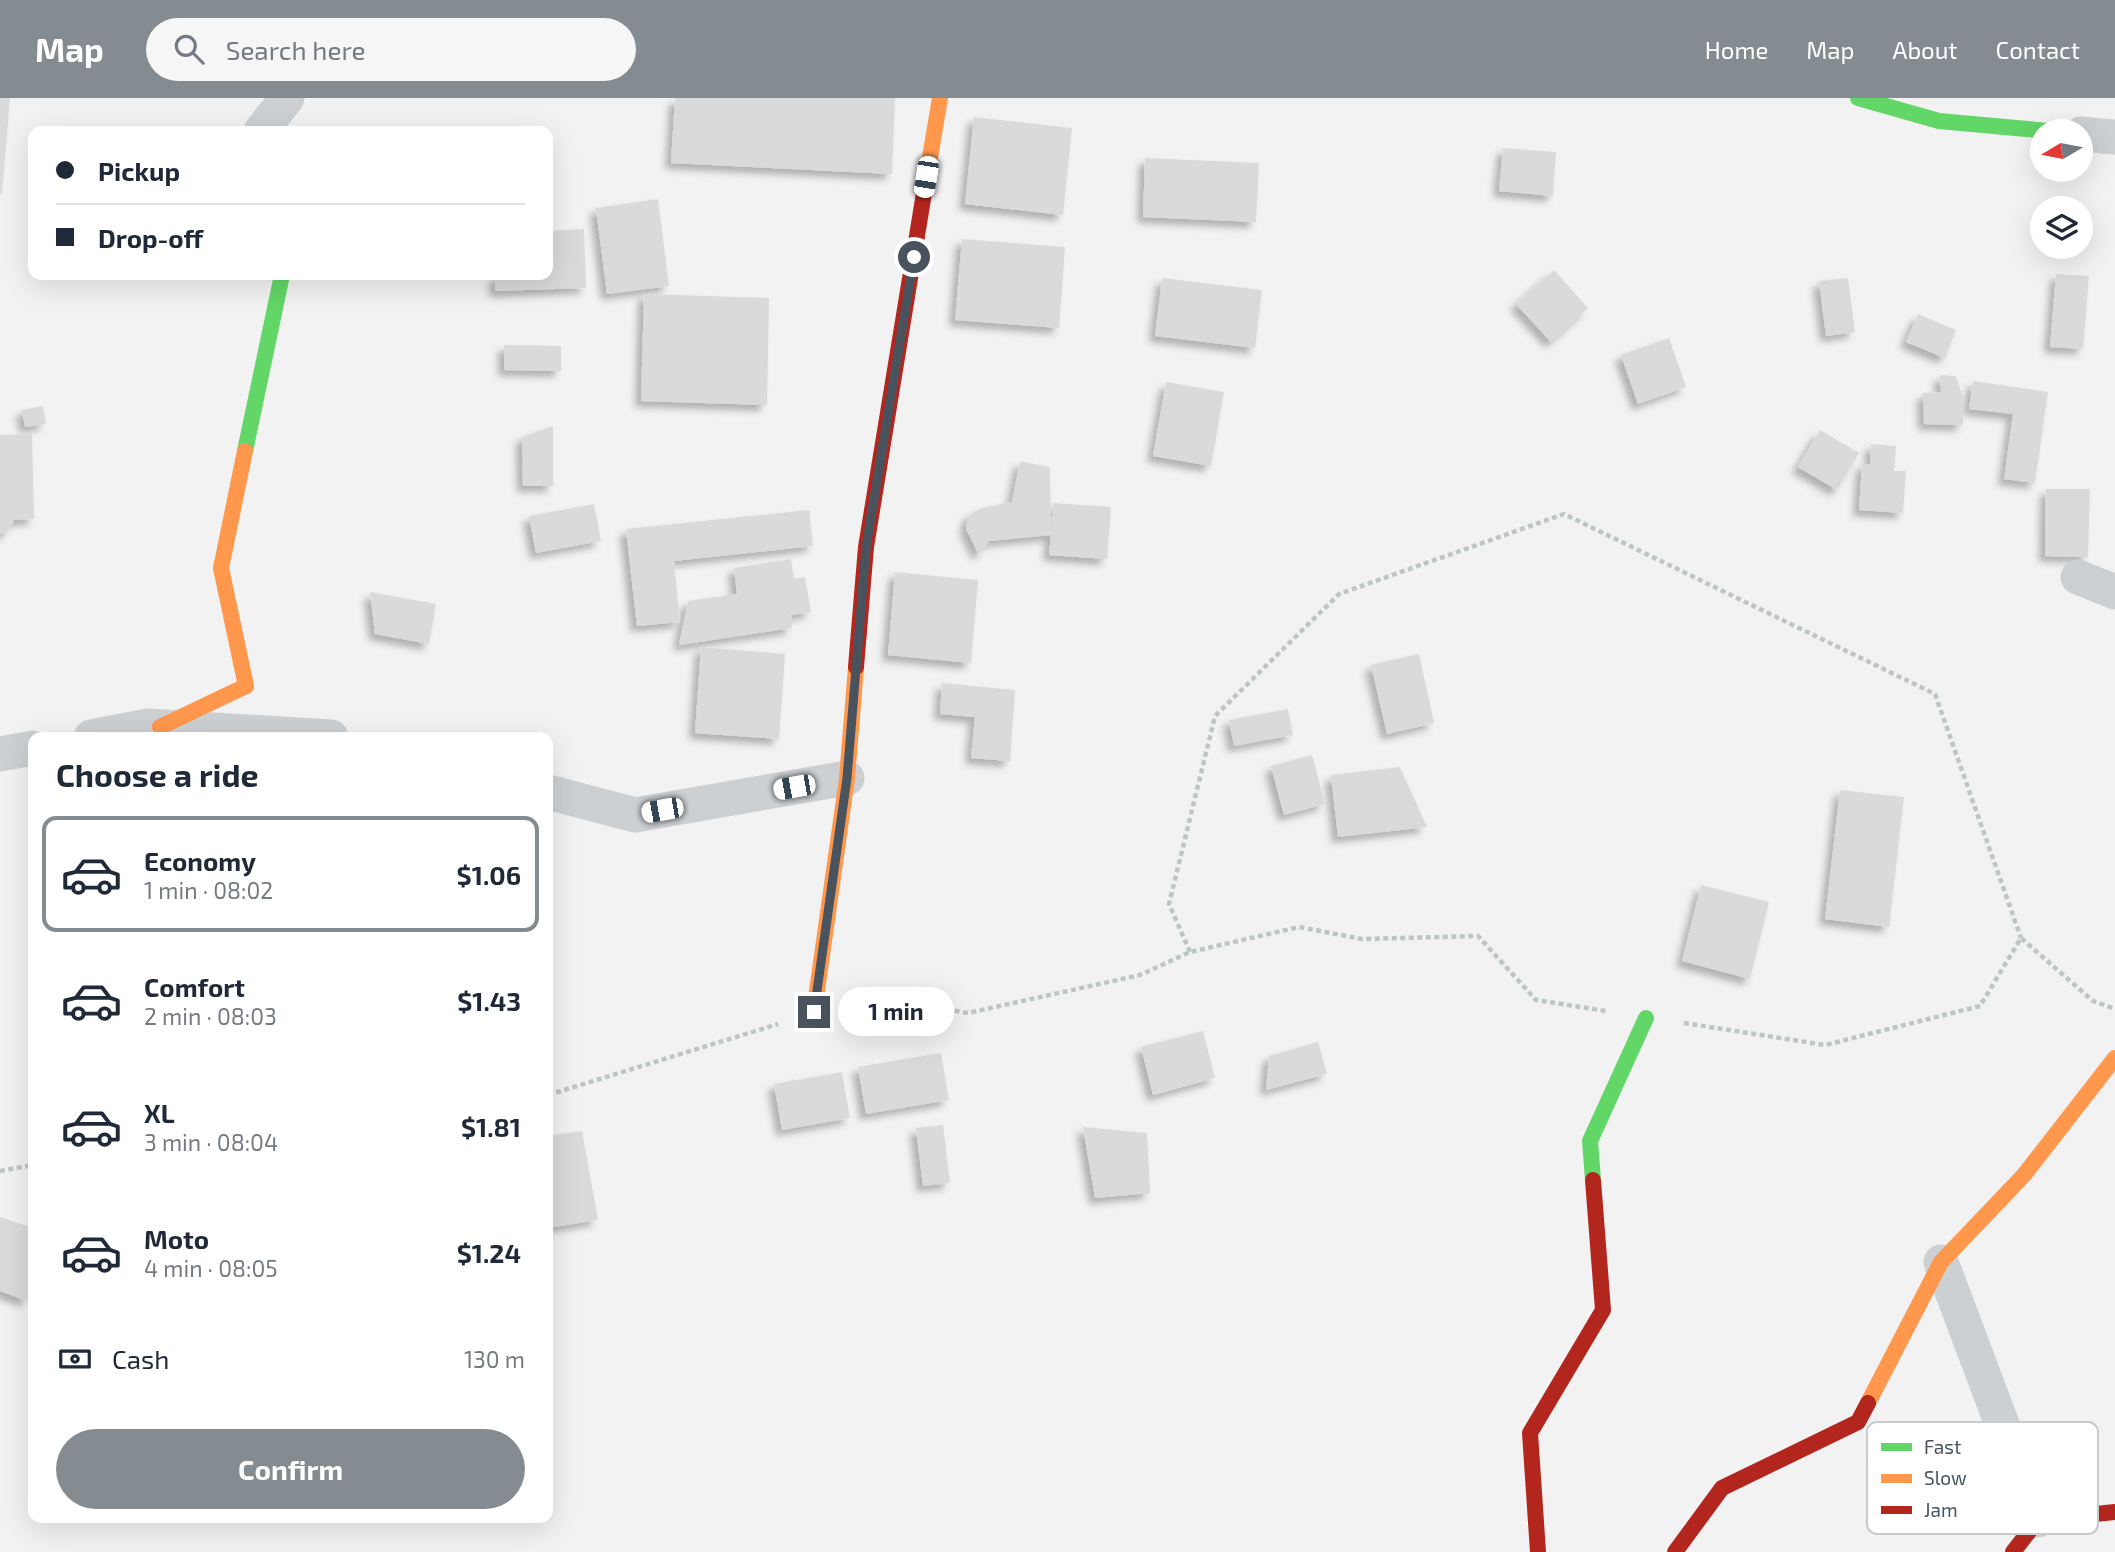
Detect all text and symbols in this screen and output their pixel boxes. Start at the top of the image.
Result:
search box [146,18,636,81]
text: Map [35,29,104,69]
icon: search [170,30,208,68]
text: Search here [226,34,365,65]
text: Home [1705,35,1768,64]
text: Map [1806,35,1854,64]
text: About [1892,35,1958,64]
text: Contact [1996,35,2080,64]
north arrow [2030,119,2093,182]
map controls [2030,119,2093,259]
text: Pickup [98,155,180,186]
car [913,155,940,199]
button: layers [2030,196,2093,259]
text: Drop-off [98,222,203,253]
route start [898,241,930,273]
text: Choose a ride [56,755,259,793]
car [772,773,817,801]
car [640,796,685,824]
icon: car [60,843,123,906]
text: Economy [144,845,256,876]
text: $1.06 [457,859,521,890]
text: 1 min · 08:02 [144,876,273,904]
icon: car [60,969,123,1032]
text: Comfort [144,971,245,1002]
text: $1.43 [457,985,521,1016]
callout: 1 min [838,988,954,1037]
route end [798,996,830,1028]
text: 1 min [868,997,924,1025]
text: 2 min · 08:03 [144,1002,277,1030]
icon: car [60,1095,123,1158]
text: XL [144,1097,175,1128]
text: $1.81 [461,1111,521,1142]
text: 3 min · 08:04 [144,1128,278,1156]
icon: car [60,1221,123,1284]
text: Moto [144,1223,209,1254]
text: $1.24 [457,1237,521,1268]
text: 4 min · 08:05 [144,1254,278,1282]
icon: cash [56,1340,94,1378]
text: Cash [112,1343,169,1374]
text: 130 m [464,1345,525,1373]
legend [1867,1422,2098,1534]
button: Confirm [56,1429,525,1509]
text: Fast [1924,1435,1961,1458]
text: Slow [1924,1466,1967,1489]
text: Jam [1924,1498,1958,1521]

